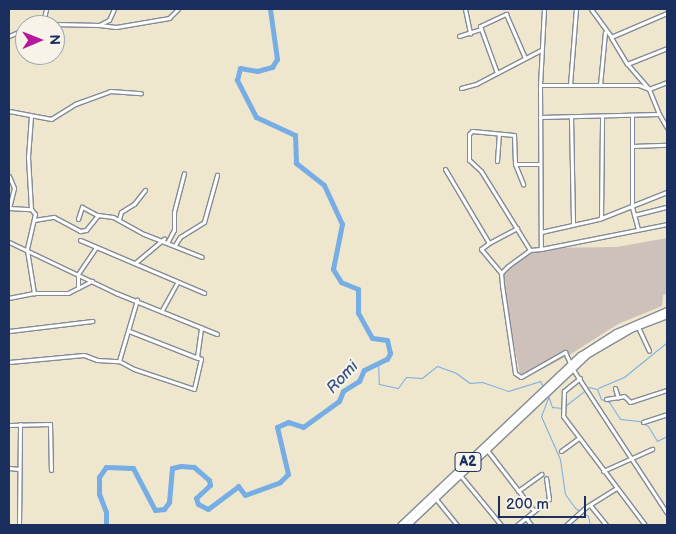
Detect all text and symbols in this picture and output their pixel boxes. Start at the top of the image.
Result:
north arrow [15,15,65,65]
text: N [46,34,63,45]
water label: Romi [323,358,363,398]
road number: A2 [454,451,482,474]
scale bar [501,486,588,518]
text: 200 m [506,495,549,514]

